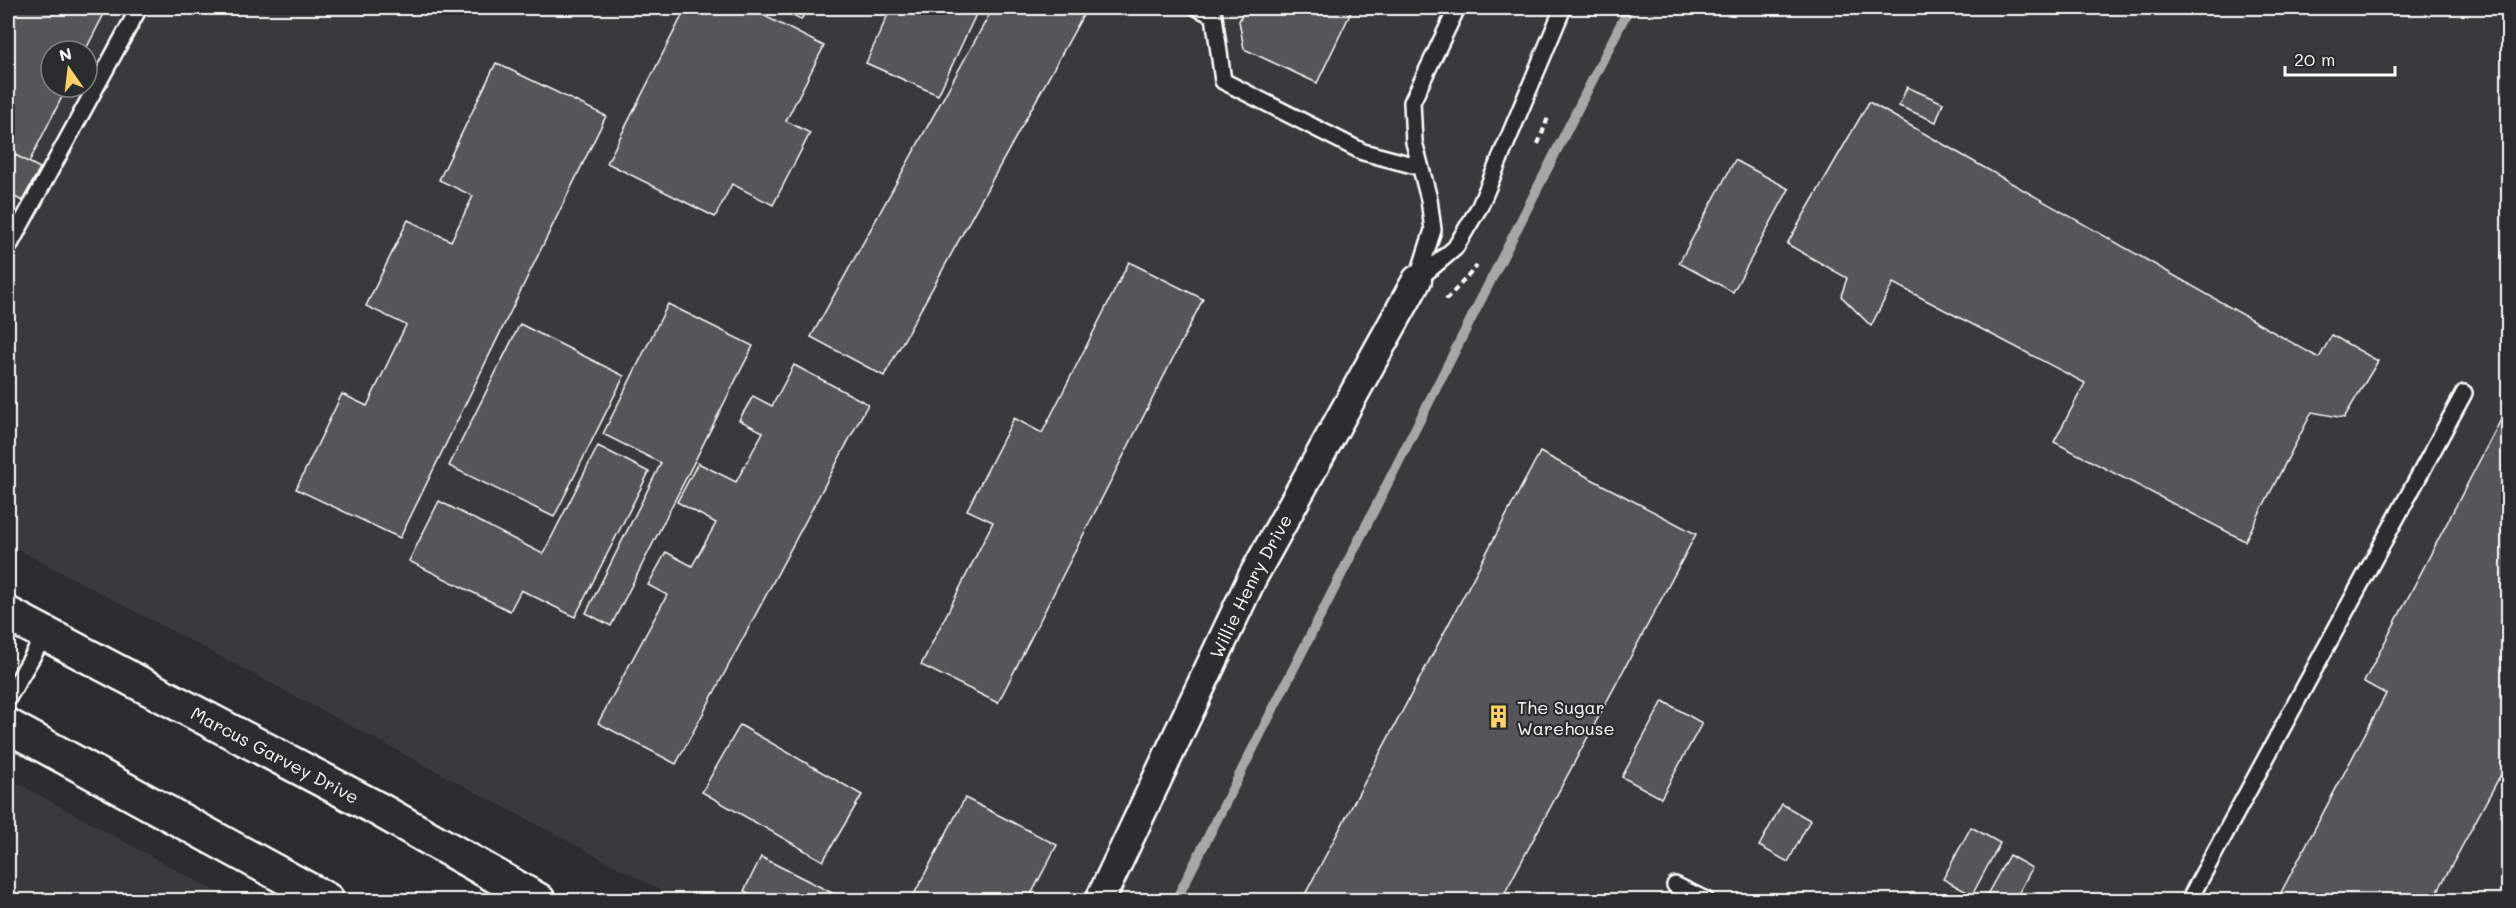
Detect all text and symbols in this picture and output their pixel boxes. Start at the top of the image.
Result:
north arrow [39,39,99,99]
scale bar [2285,39,2394,77]
text: N [57,42,74,66]
text: 20 m [2294,47,2335,71]
street label: Willie Henry Drive [1204,510,1297,662]
place label: The Sugar Warehouse [1517,695,1615,740]
street label: Marcus Garvey Drive [187,701,363,809]
building icon: The Sugar Warehouse [1486,704,1512,730]

